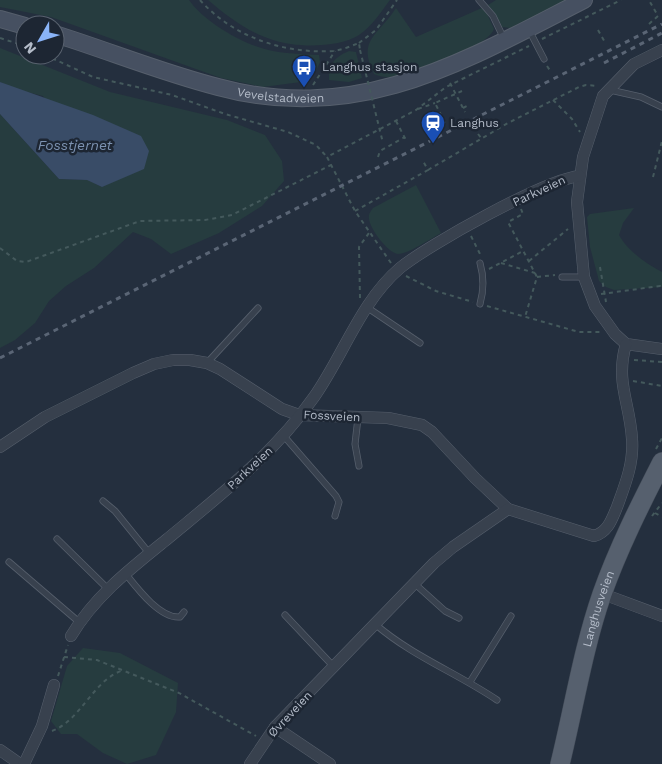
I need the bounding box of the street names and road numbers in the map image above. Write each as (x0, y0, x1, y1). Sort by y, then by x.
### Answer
street label: Vevelstadveien (236, 85, 325, 106)
street label: Parkveien (510, 173, 568, 209)
street label: Fossveien (303, 408, 361, 424)
street label: Parkveien (225, 444, 275, 492)
street label: Langhusveien (580, 568, 617, 648)
street label: Øvreveien (265, 688, 315, 740)

